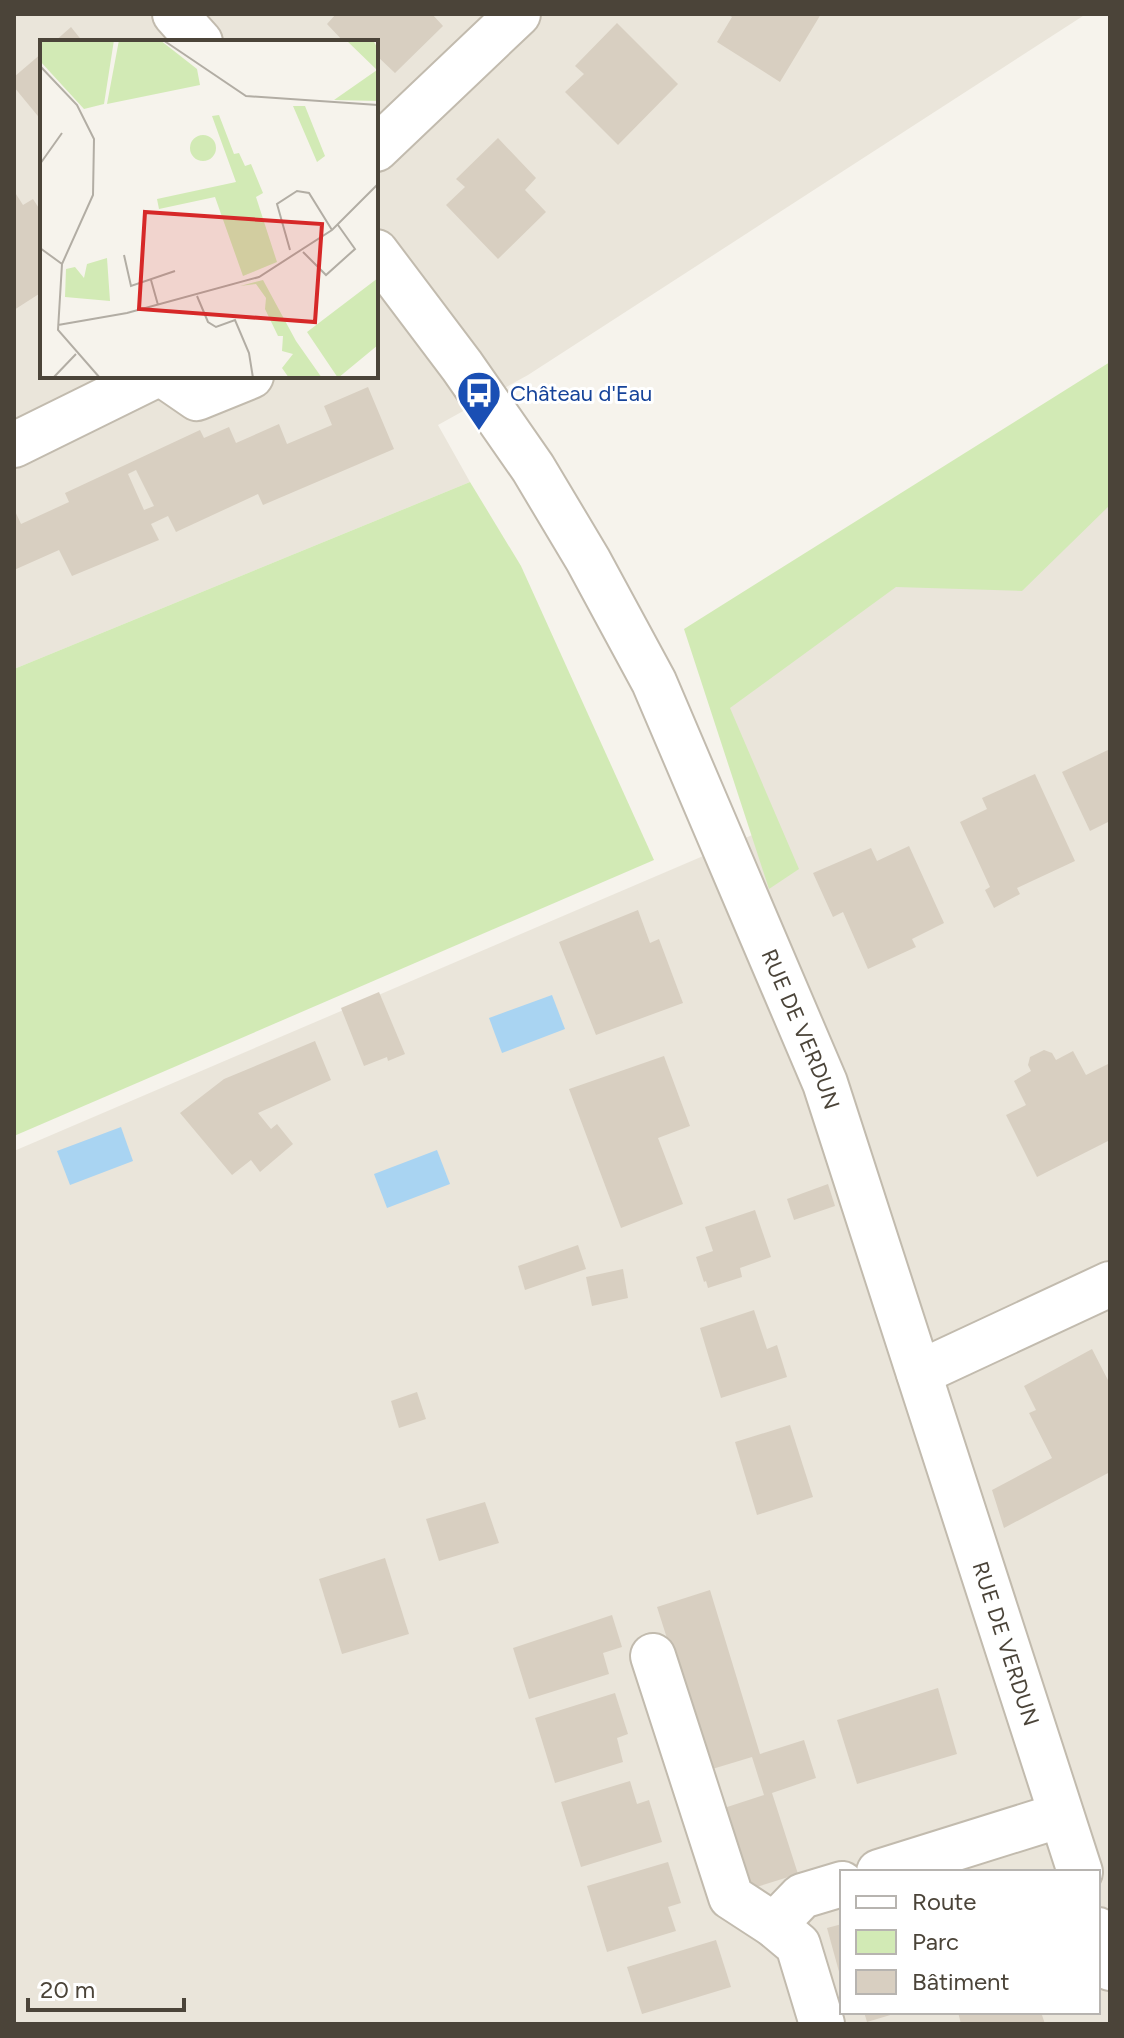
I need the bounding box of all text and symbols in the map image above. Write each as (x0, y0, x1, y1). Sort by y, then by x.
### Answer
inset map (40, 40, 378, 378)
bus stop icon: Château d'Eau (455, 369, 503, 432)
place label: Château d'Eau (510, 380, 652, 407)
street label: RUE DE VERDUN (756, 945, 846, 1113)
street label: RUE DE VERDUN (967, 1558, 1045, 1729)
legend (840, 1870, 1100, 2014)
text: Route (912, 1887, 976, 1916)
text: Parc (912, 1927, 959, 1956)
scale bar (28, 1962, 184, 2012)
text: Bâtiment (912, 1967, 1010, 1996)
text: 20 m (40, 1975, 95, 2004)

